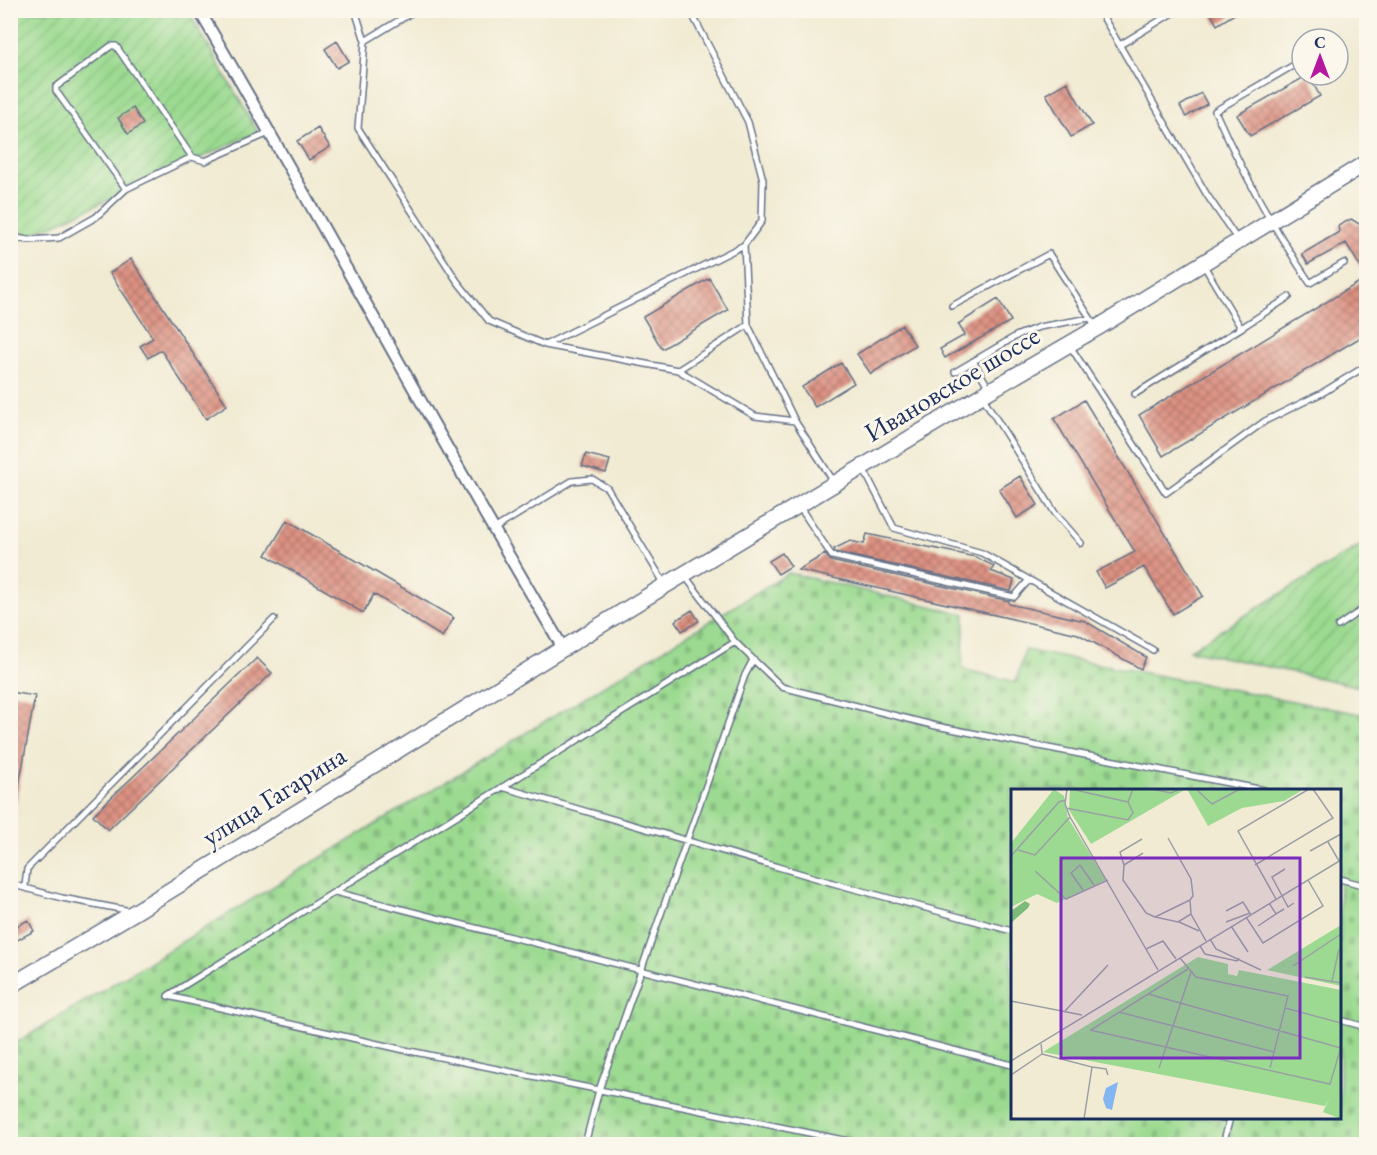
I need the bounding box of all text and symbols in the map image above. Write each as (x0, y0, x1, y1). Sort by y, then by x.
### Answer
north arrow (1290, 27, 1350, 87)
text: С (1314, 32, 1326, 53)
street label: Ивановское шоссе (858, 317, 1046, 450)
street label: улица Гагарина (195, 737, 353, 854)
inset map (1011, 789, 1341, 1119)

